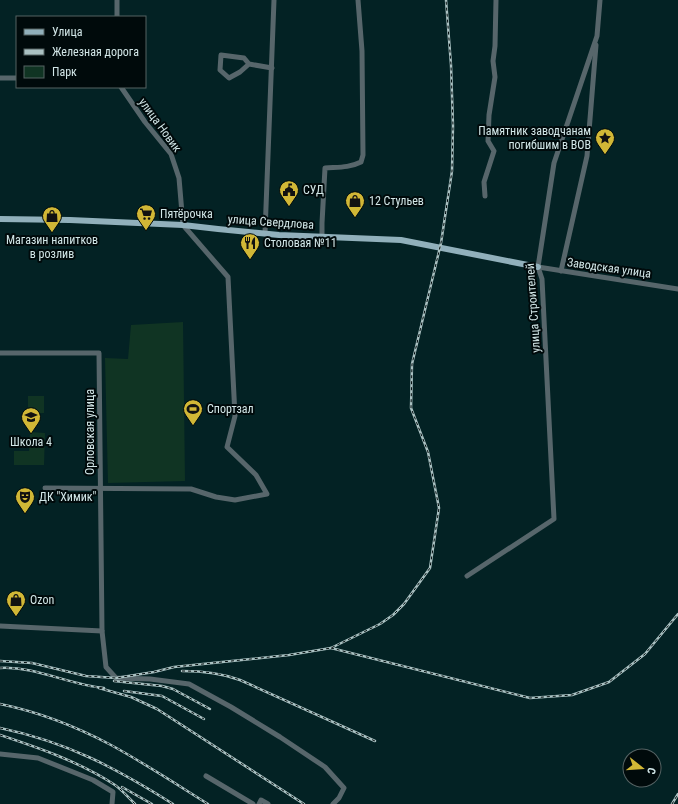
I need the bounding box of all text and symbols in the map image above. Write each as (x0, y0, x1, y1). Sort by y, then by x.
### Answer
legend (16, 16, 146, 88)
text: Улица (52, 25, 83, 39)
text: Железная дорога (52, 45, 139, 59)
text: Парк (52, 65, 77, 79)
street label: улица Новик (136, 95, 184, 155)
place label: Памятник заводчанам погибшим в ВОВ (478, 124, 591, 152)
place icon: Памятник заводчанам погибшим в ВОВ (594, 127, 616, 155)
public building icon: СУД (278, 179, 300, 207)
place label: СУД (303, 183, 324, 197)
shop icon: 12 Стульев (344, 190, 366, 218)
place label: 12 Стульев (369, 194, 424, 208)
supermarket icon: Пятёрочка (135, 203, 157, 231)
shop icon: Магазин напитков в розлив (41, 205, 63, 233)
place label: Пятёрочка (160, 207, 213, 221)
street label: улица Свердлова (227, 212, 315, 232)
restaurant icon: Столовая №11 (239, 232, 261, 260)
place label: Магазин напитков в розлив (6, 233, 98, 261)
place label: Столовая №11 (264, 236, 337, 250)
street label: Заводская улица (566, 255, 652, 281)
street label: улица Строителей (523, 263, 543, 353)
street label: Орловская улица (83, 389, 97, 475)
sports icon: Спортзал (182, 398, 204, 426)
place label: Спортзал (207, 402, 254, 416)
school or university icon: Школа 4 (20, 406, 42, 434)
place label: Школа 4 (10, 435, 52, 449)
theatre icon: ДК "Химик" (14, 486, 36, 514)
place label: ДК "Химик" (39, 490, 97, 504)
shop icon: Ozon (5, 589, 27, 617)
place label: Ozon (30, 593, 54, 607)
north arrow (622, 748, 662, 788)
text: С (644, 766, 658, 776)

